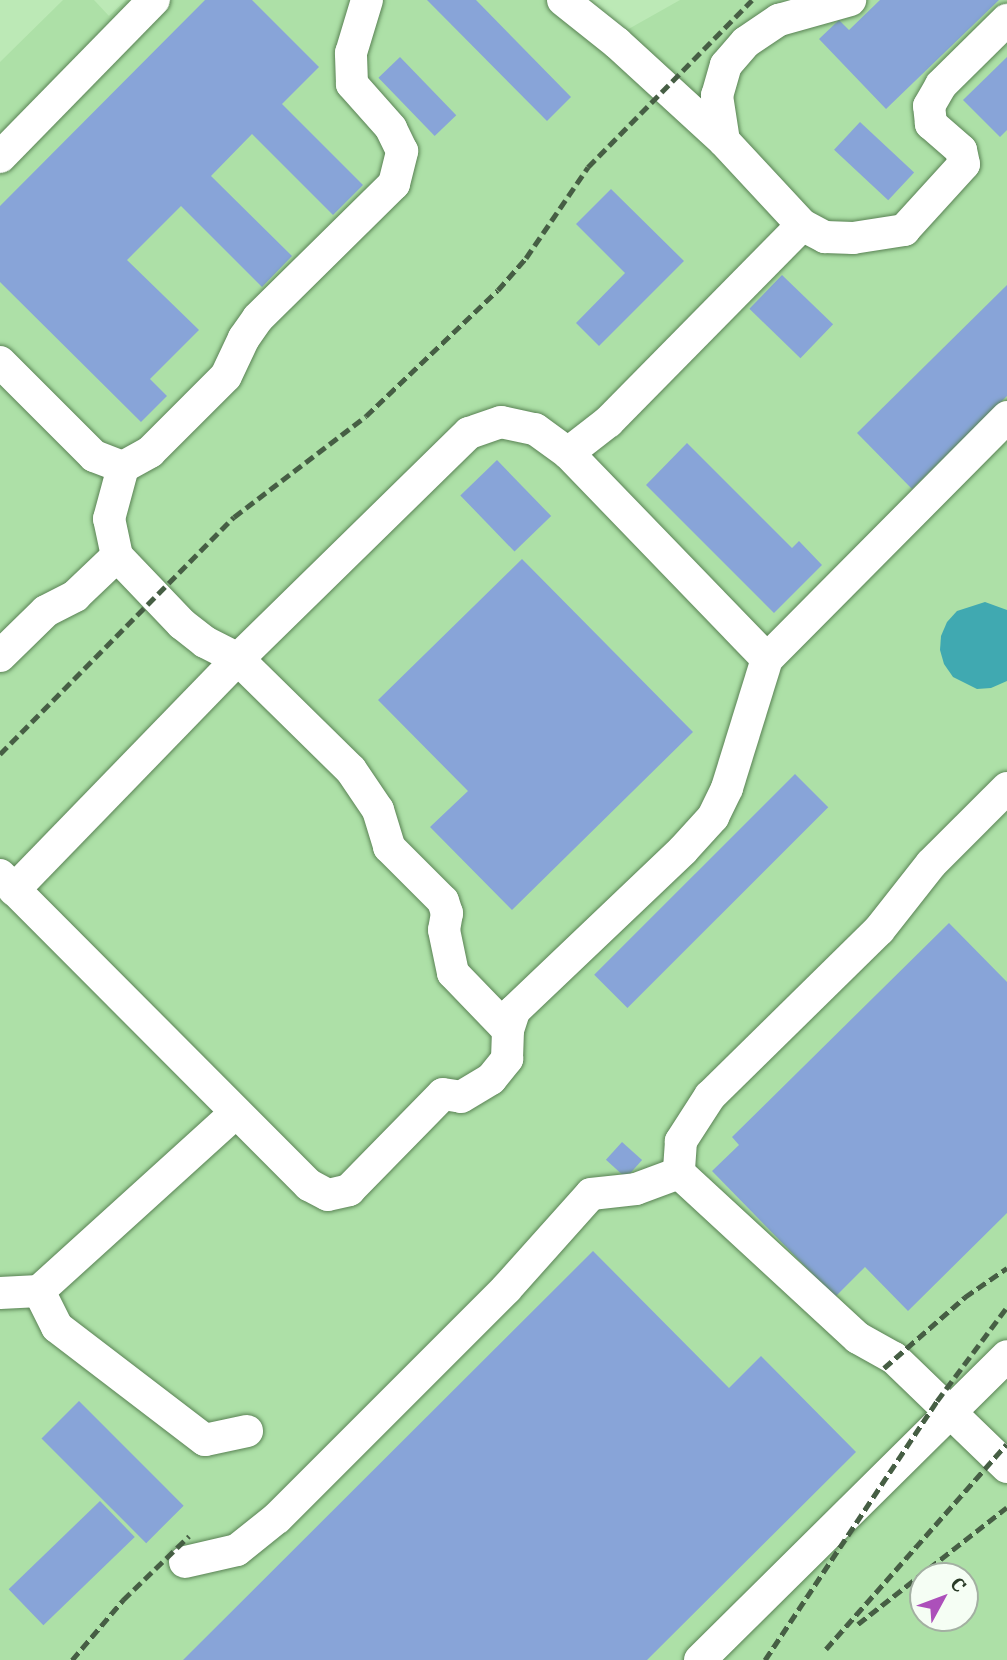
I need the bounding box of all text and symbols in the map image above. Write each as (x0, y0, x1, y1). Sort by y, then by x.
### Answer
north arrow (909, 1562, 979, 1632)
text: С (945, 1572, 972, 1597)

